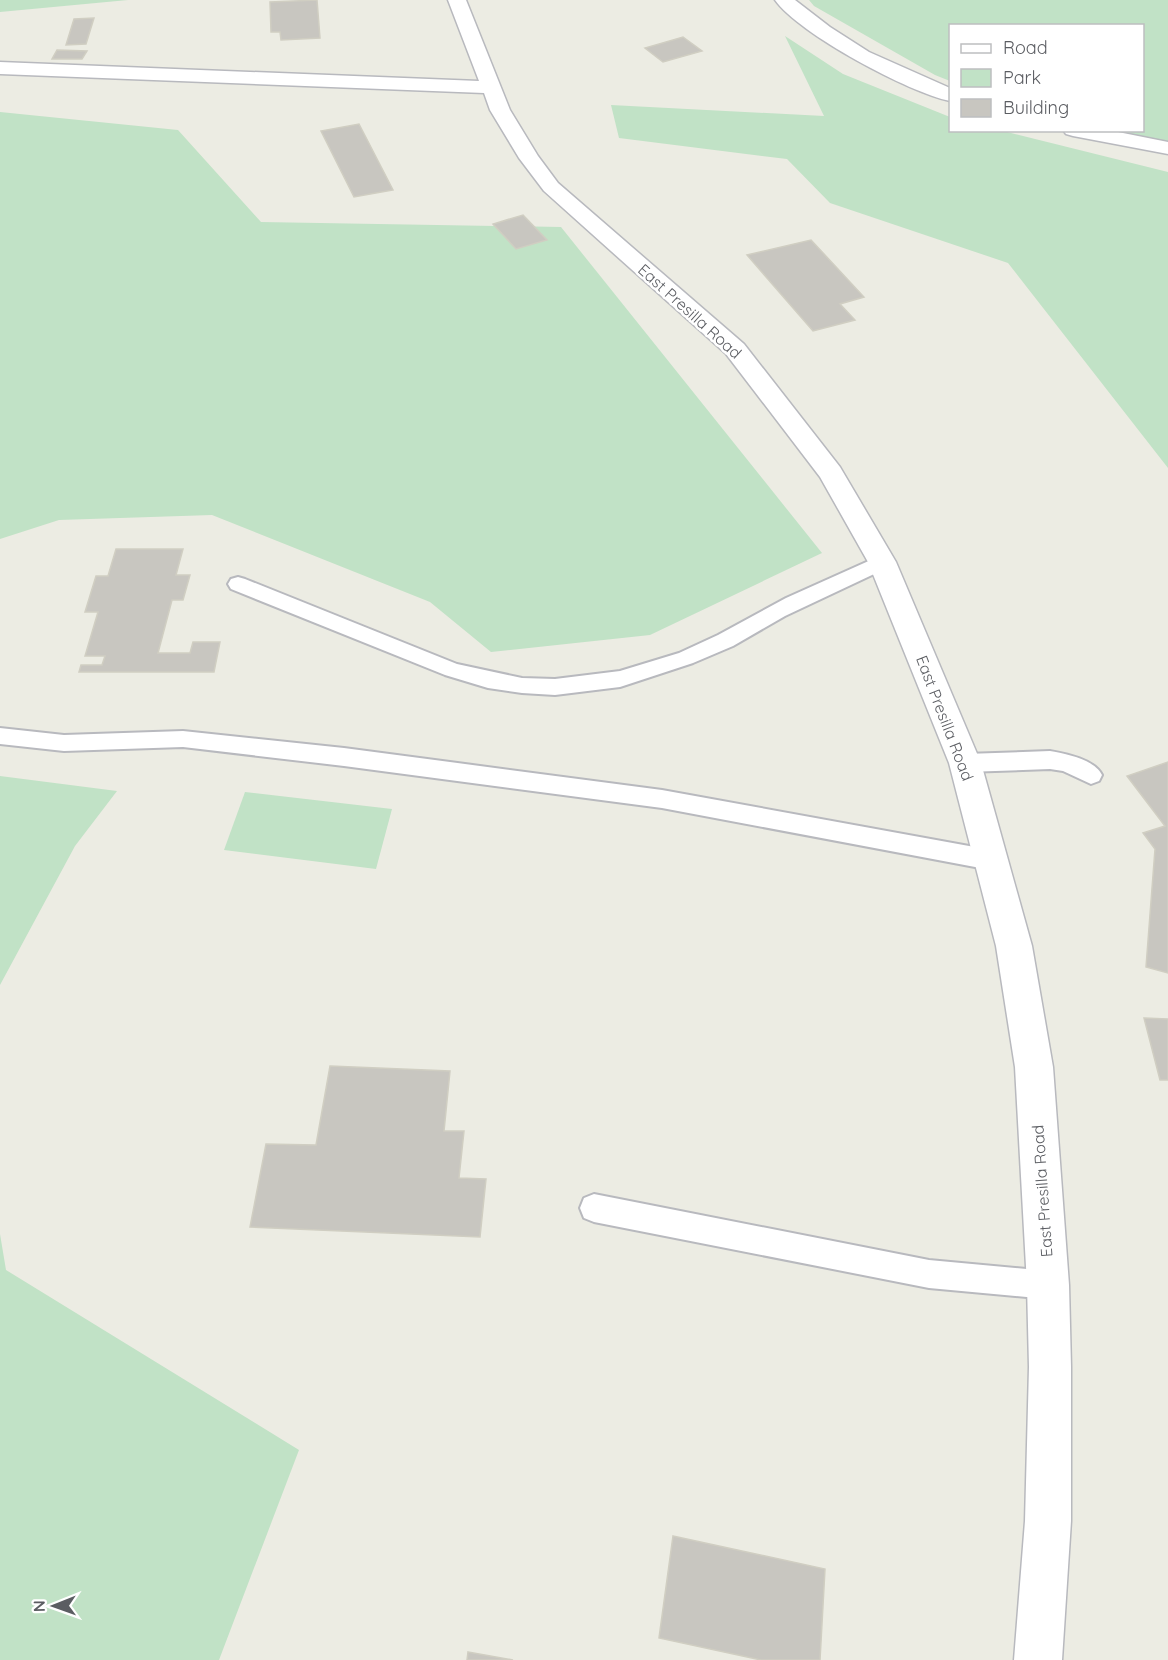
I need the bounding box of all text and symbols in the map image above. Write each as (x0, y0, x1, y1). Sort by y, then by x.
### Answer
legend (949, 24, 1144, 132)
text: Road (1003, 36, 1048, 59)
text: Park (1003, 66, 1041, 89)
text: Building (1003, 96, 1069, 119)
street label: East Presilla Road (634, 259, 746, 363)
street label: East Presilla Road (912, 653, 978, 783)
street label: East Presilla Road (1027, 1124, 1057, 1258)
north arrow (24, 1576, 84, 1636)
text: N (29, 1600, 49, 1612)

